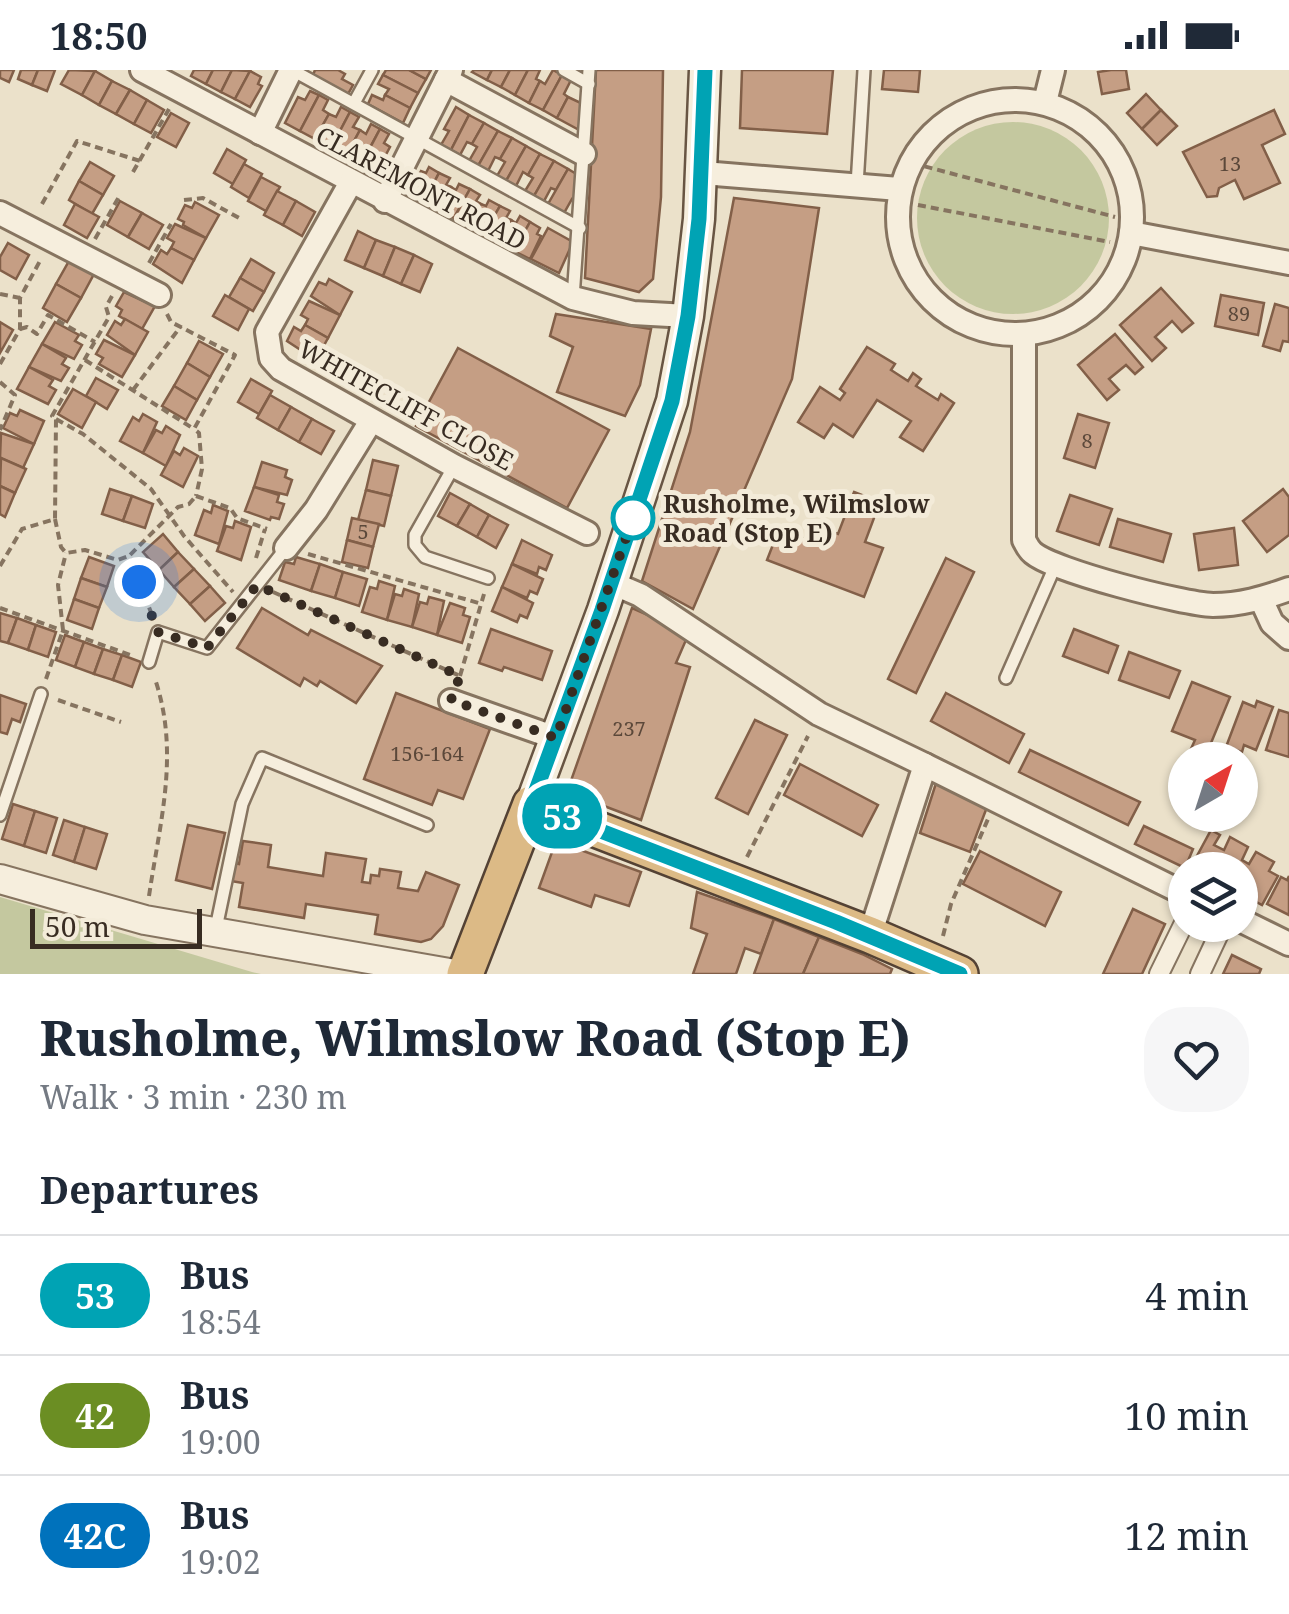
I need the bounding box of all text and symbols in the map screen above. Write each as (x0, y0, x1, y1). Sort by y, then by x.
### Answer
text: 18:50 (50, 9, 147, 61)
street label: CLAREMONT ROAD (311, 117, 532, 257)
house number: 13 (1219, 150, 1241, 177)
house number: 89 (1228, 300, 1250, 327)
street label: WHITECLIFF CLOSE (293, 331, 520, 477)
house number: 8 (1081, 427, 1093, 454)
place label: Rusholme, Wilmslow Road (Stop E) (663, 486, 930, 549)
marker: Rusholme, Wilmslow Road (Stop E) (612, 497, 654, 539)
house number: 5 (357, 518, 369, 545)
your location (114, 557, 164, 607)
house number: 237 (612, 715, 646, 742)
house number: 156-164 (390, 740, 464, 767)
north arrow (1168, 742, 1258, 832)
map controls (1168, 742, 1258, 942)
line badge: 53 (517, 784, 607, 848)
text: 53 (542, 793, 582, 840)
button: layers (1168, 852, 1258, 942)
scale bar (30, 904, 202, 948)
text: 50 m (45, 907, 110, 945)
text: Rusholme, Wilmslow Road (Stop E) (40, 1005, 910, 1070)
button: heart (1144, 1007, 1249, 1112)
text: Walk · 3 min · 230 m (40, 1075, 347, 1118)
text: Departures (40, 1163, 259, 1215)
text: Bus (180, 1248, 249, 1300)
text: 4 min (1145, 1269, 1249, 1321)
text: 53 (75, 1272, 115, 1319)
text: 18:54 (180, 1300, 261, 1343)
text: Bus (180, 1368, 249, 1420)
text: 10 min (1124, 1389, 1249, 1441)
text: 42 (75, 1392, 115, 1439)
text: 19:00 (180, 1420, 261, 1463)
text: Bus (180, 1488, 249, 1540)
text: 12 min (1124, 1509, 1249, 1561)
text: 42C (64, 1512, 126, 1559)
text: 19:02 (180, 1540, 261, 1583)

